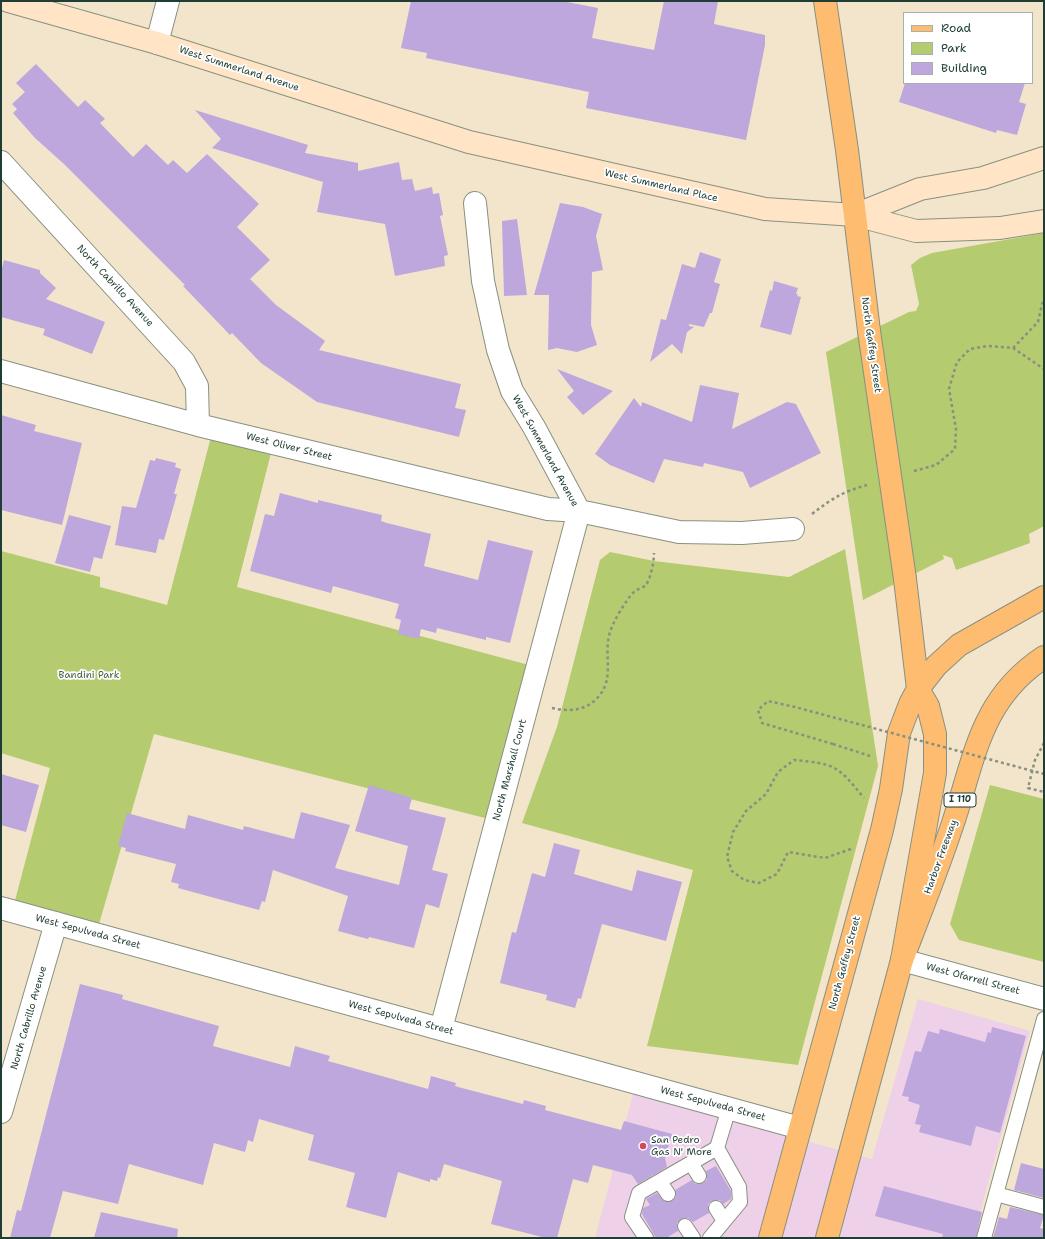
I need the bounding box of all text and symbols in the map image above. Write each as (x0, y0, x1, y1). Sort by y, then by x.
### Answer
legend (903, 12, 1033, 84)
text: Road (941, 20, 971, 36)
text: Park (941, 40, 967, 56)
street label: West Summerland Avenue (177, 44, 301, 94)
text: Building (941, 60, 987, 76)
street label: West Summerland Place (603, 167, 719, 205)
street label: North Cabrillo Avenue (74, 243, 156, 329)
street label: North Gaffey Street (858, 296, 884, 394)
street label: West Summerland Avenue (509, 393, 581, 509)
street label: West Oliver Street (245, 430, 333, 464)
park label: Bandini Park (59, 669, 119, 681)
street label: North Marshall Court (491, 718, 529, 822)
road number: I 110 (944, 793, 976, 807)
street label: Harbor Freeway (922, 818, 960, 896)
street label: West Sepulveda Street (34, 912, 142, 952)
street label: North Gaffey Street (827, 915, 863, 1011)
street label: West Ofarrell Street (925, 961, 1021, 997)
street label: North Cabrillo Avenue (8, 965, 50, 1071)
street label: West Sepulveda Street (347, 998, 455, 1038)
street label: West Sepulveda Street (659, 1084, 767, 1124)
place label: San Pedro Gas N' More (651, 1134, 712, 1158)
marker: San Pedro Gas N' More (638, 1141, 648, 1151)

